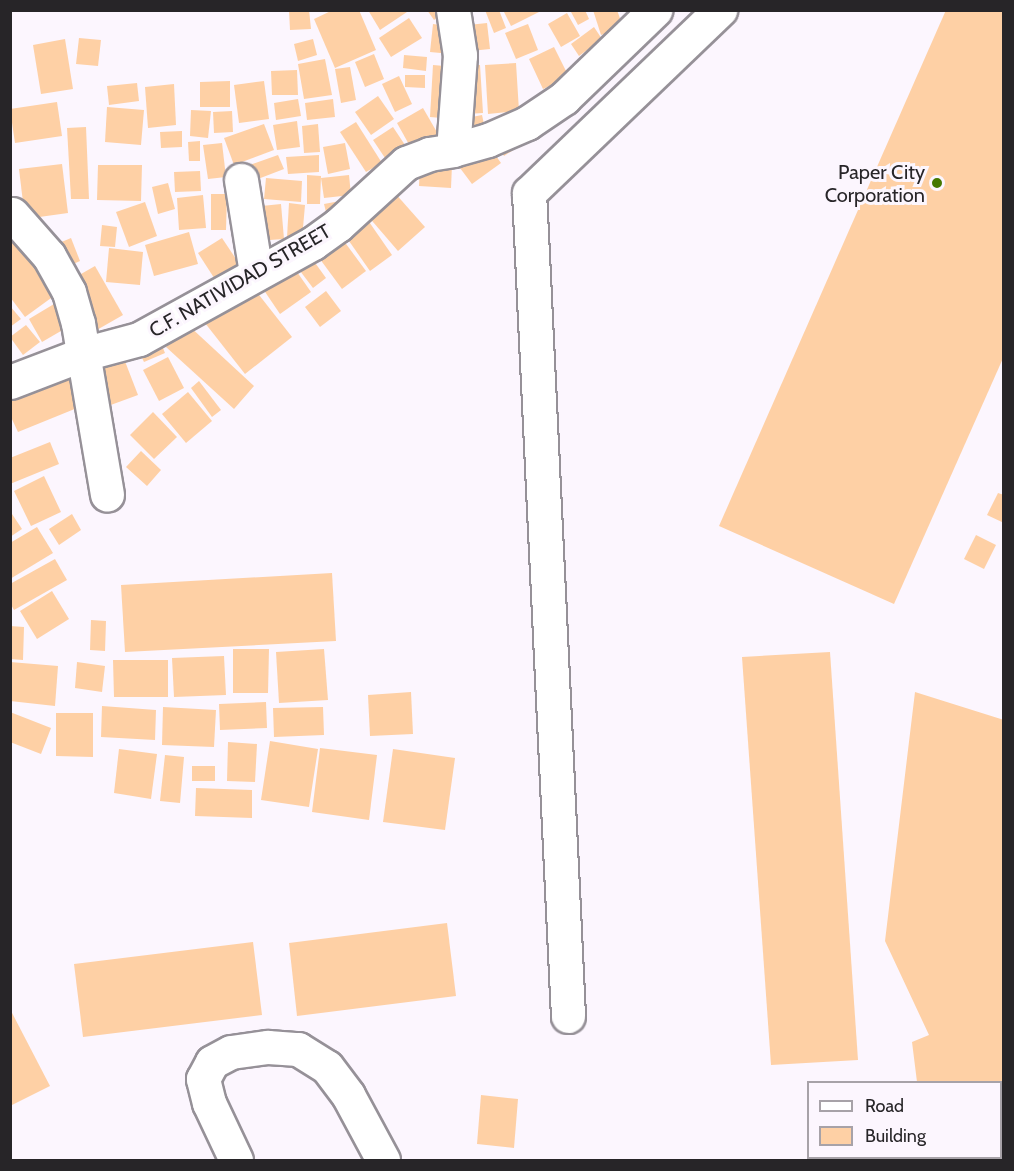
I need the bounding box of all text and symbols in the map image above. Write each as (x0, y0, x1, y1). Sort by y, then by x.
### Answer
place label: Paper City Corporation (825, 160, 925, 207)
marker: Paper City Corporation (930, 176, 944, 190)
street label: C.F. NATIVIDAD STREET (145, 219, 335, 343)
legend (807, 1081, 1002, 1159)
text: Road (865, 1095, 904, 1117)
text: Building (865, 1125, 926, 1147)

